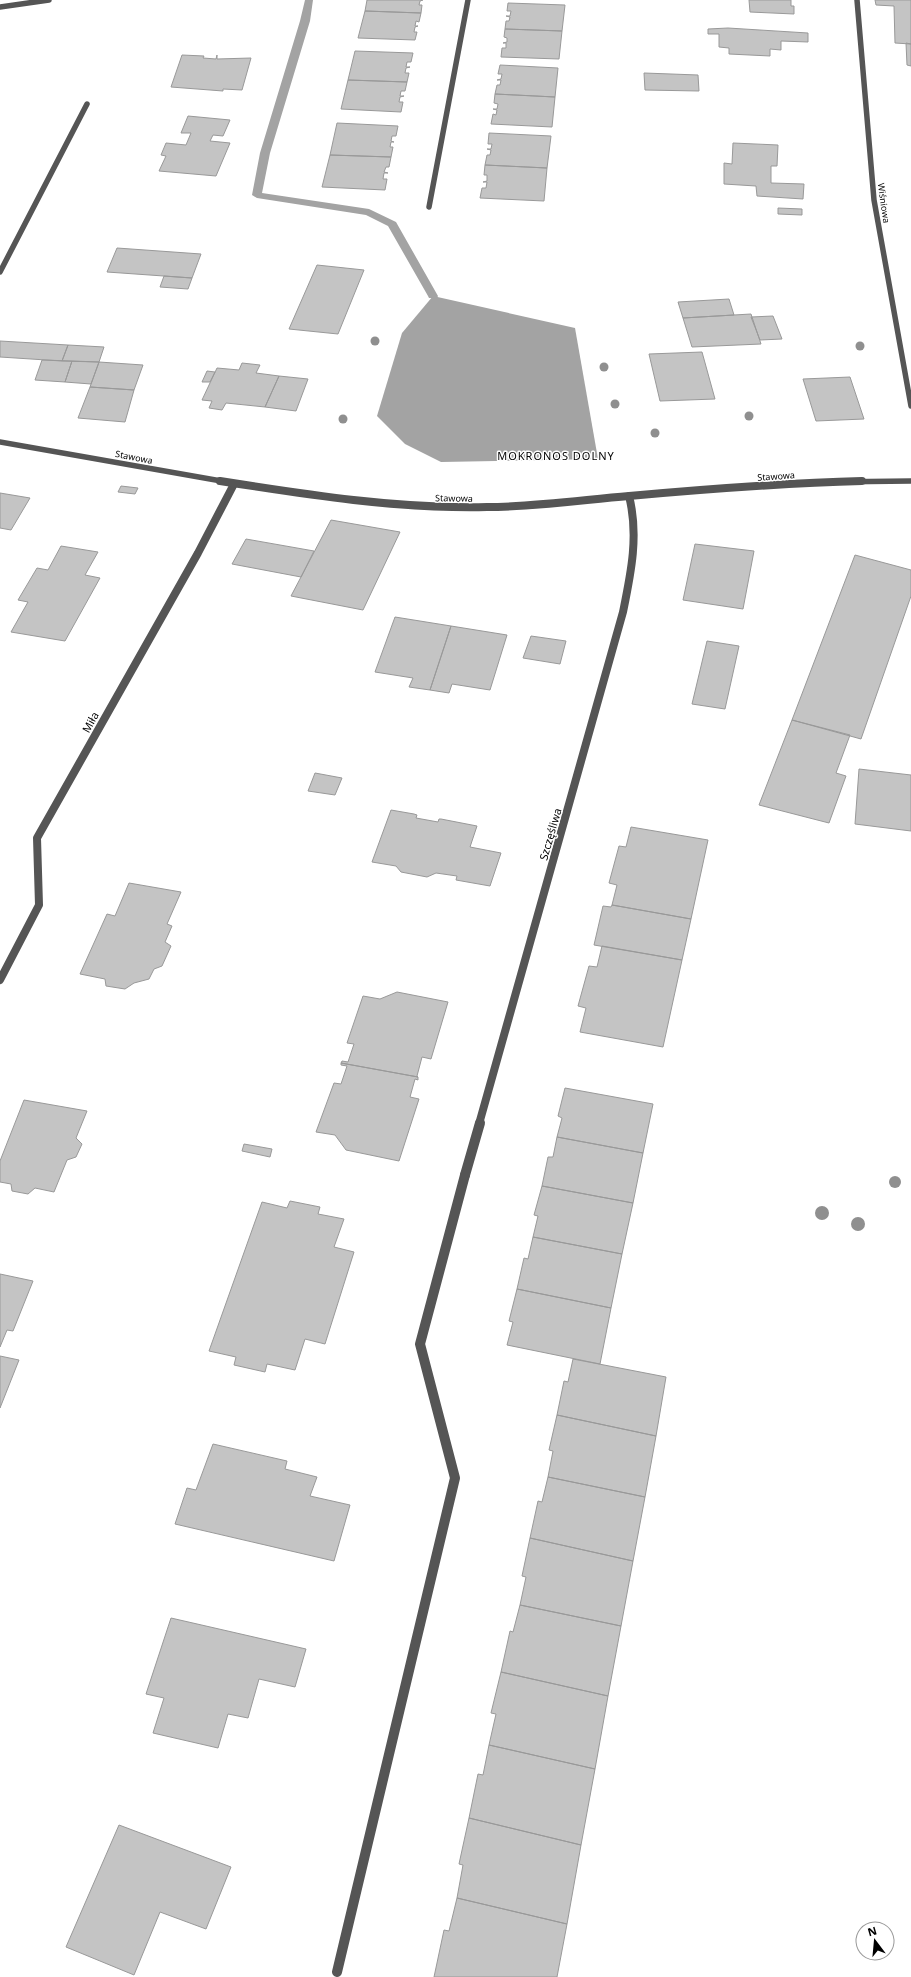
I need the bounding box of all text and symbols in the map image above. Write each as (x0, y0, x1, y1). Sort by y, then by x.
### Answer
street label: Wiśniowa (875, 182, 893, 224)
street label: Stawowa (114, 447, 154, 467)
district label: MOKRONOS DOLNY (497, 448, 615, 463)
street label: Stawowa (757, 468, 795, 484)
street label: Stawowa (435, 491, 473, 505)
street label: Miła (78, 709, 102, 735)
street label: Szczęśliwa (535, 806, 565, 862)
north arrow (855, 1921, 895, 1961)
text: N (866, 1922, 878, 1939)

